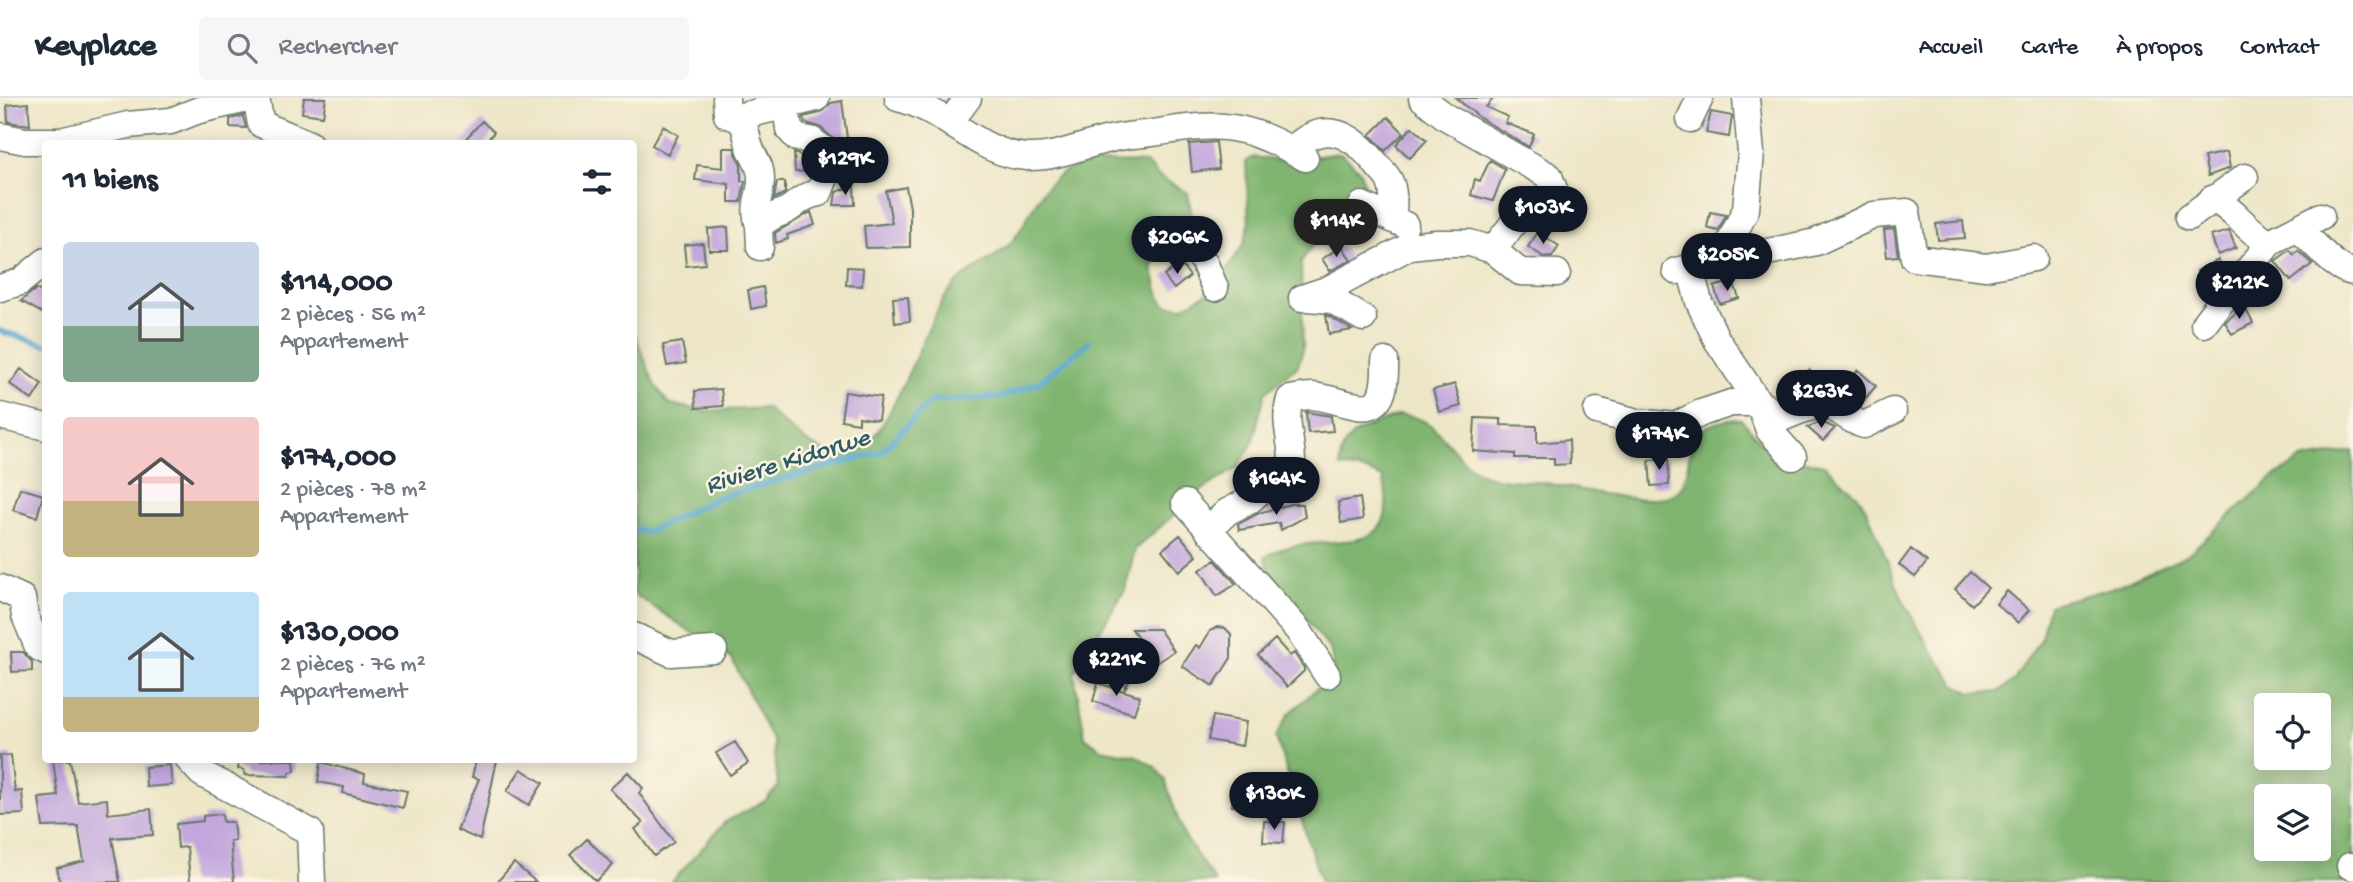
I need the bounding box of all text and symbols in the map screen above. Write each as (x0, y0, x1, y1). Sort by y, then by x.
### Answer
search box (199, 17, 689, 80)
text: Keyplace (35, 29, 157, 67)
icon: search (223, 29, 261, 67)
text: Rechercher (279, 33, 396, 64)
text: Accueil (1919, 34, 1983, 63)
text: Carte (2021, 34, 2078, 63)
text: À propos (2116, 34, 2202, 63)
text: Contact (2240, 34, 2318, 63)
pin: $129K (796, 138, 894, 197)
text: $129K (817, 146, 873, 173)
icon: filters (578, 163, 616, 201)
text: 11 biens (63, 165, 157, 200)
pin: $103K (1494, 186, 1592, 246)
text: $103K (1514, 195, 1572, 222)
pin: $114K (1287, 200, 1385, 259)
text: $114K (1310, 208, 1362, 235)
pin: $206K (1128, 216, 1226, 276)
text: $206K (1148, 225, 1207, 252)
pin: $205K (1678, 234, 1776, 293)
text: $205K (1697, 242, 1757, 269)
pin: $212K (2190, 262, 2288, 321)
text: $114,000 (280, 267, 392, 302)
icon: home (119, 270, 203, 354)
text: $212K (2212, 270, 2266, 297)
text: 2 pièces · 56 m² (280, 302, 426, 329)
text: Appartement (280, 329, 407, 356)
pin: $263K (1772, 370, 1870, 430)
text: $263K (1792, 379, 1850, 406)
pin: $174K (1610, 412, 1708, 472)
text: $174K (1631, 421, 1687, 448)
water label: Riviere Kidorwe (702, 423, 876, 503)
text: $174,000 (280, 442, 396, 477)
icon: home (119, 445, 203, 529)
pin: $164K (1227, 458, 1325, 517)
text: $164K (1249, 466, 1303, 493)
text: 2 pièces · 78 m² (280, 477, 427, 504)
text: Appartement (280, 504, 407, 531)
text: $130,000 (280, 617, 399, 652)
icon: home (119, 620, 203, 704)
pin: $221K (1067, 638, 1165, 698)
text: $221K (1089, 647, 1143, 674)
text: 2 pièces · 76 m² (280, 652, 426, 679)
text: Appartement (280, 679, 407, 706)
map controls (2254, 693, 2331, 861)
button: locate (2254, 693, 2331, 770)
pin: $130K (1225, 772, 1323, 832)
text: $130K (1245, 781, 1303, 808)
button: layers (2254, 784, 2331, 861)

